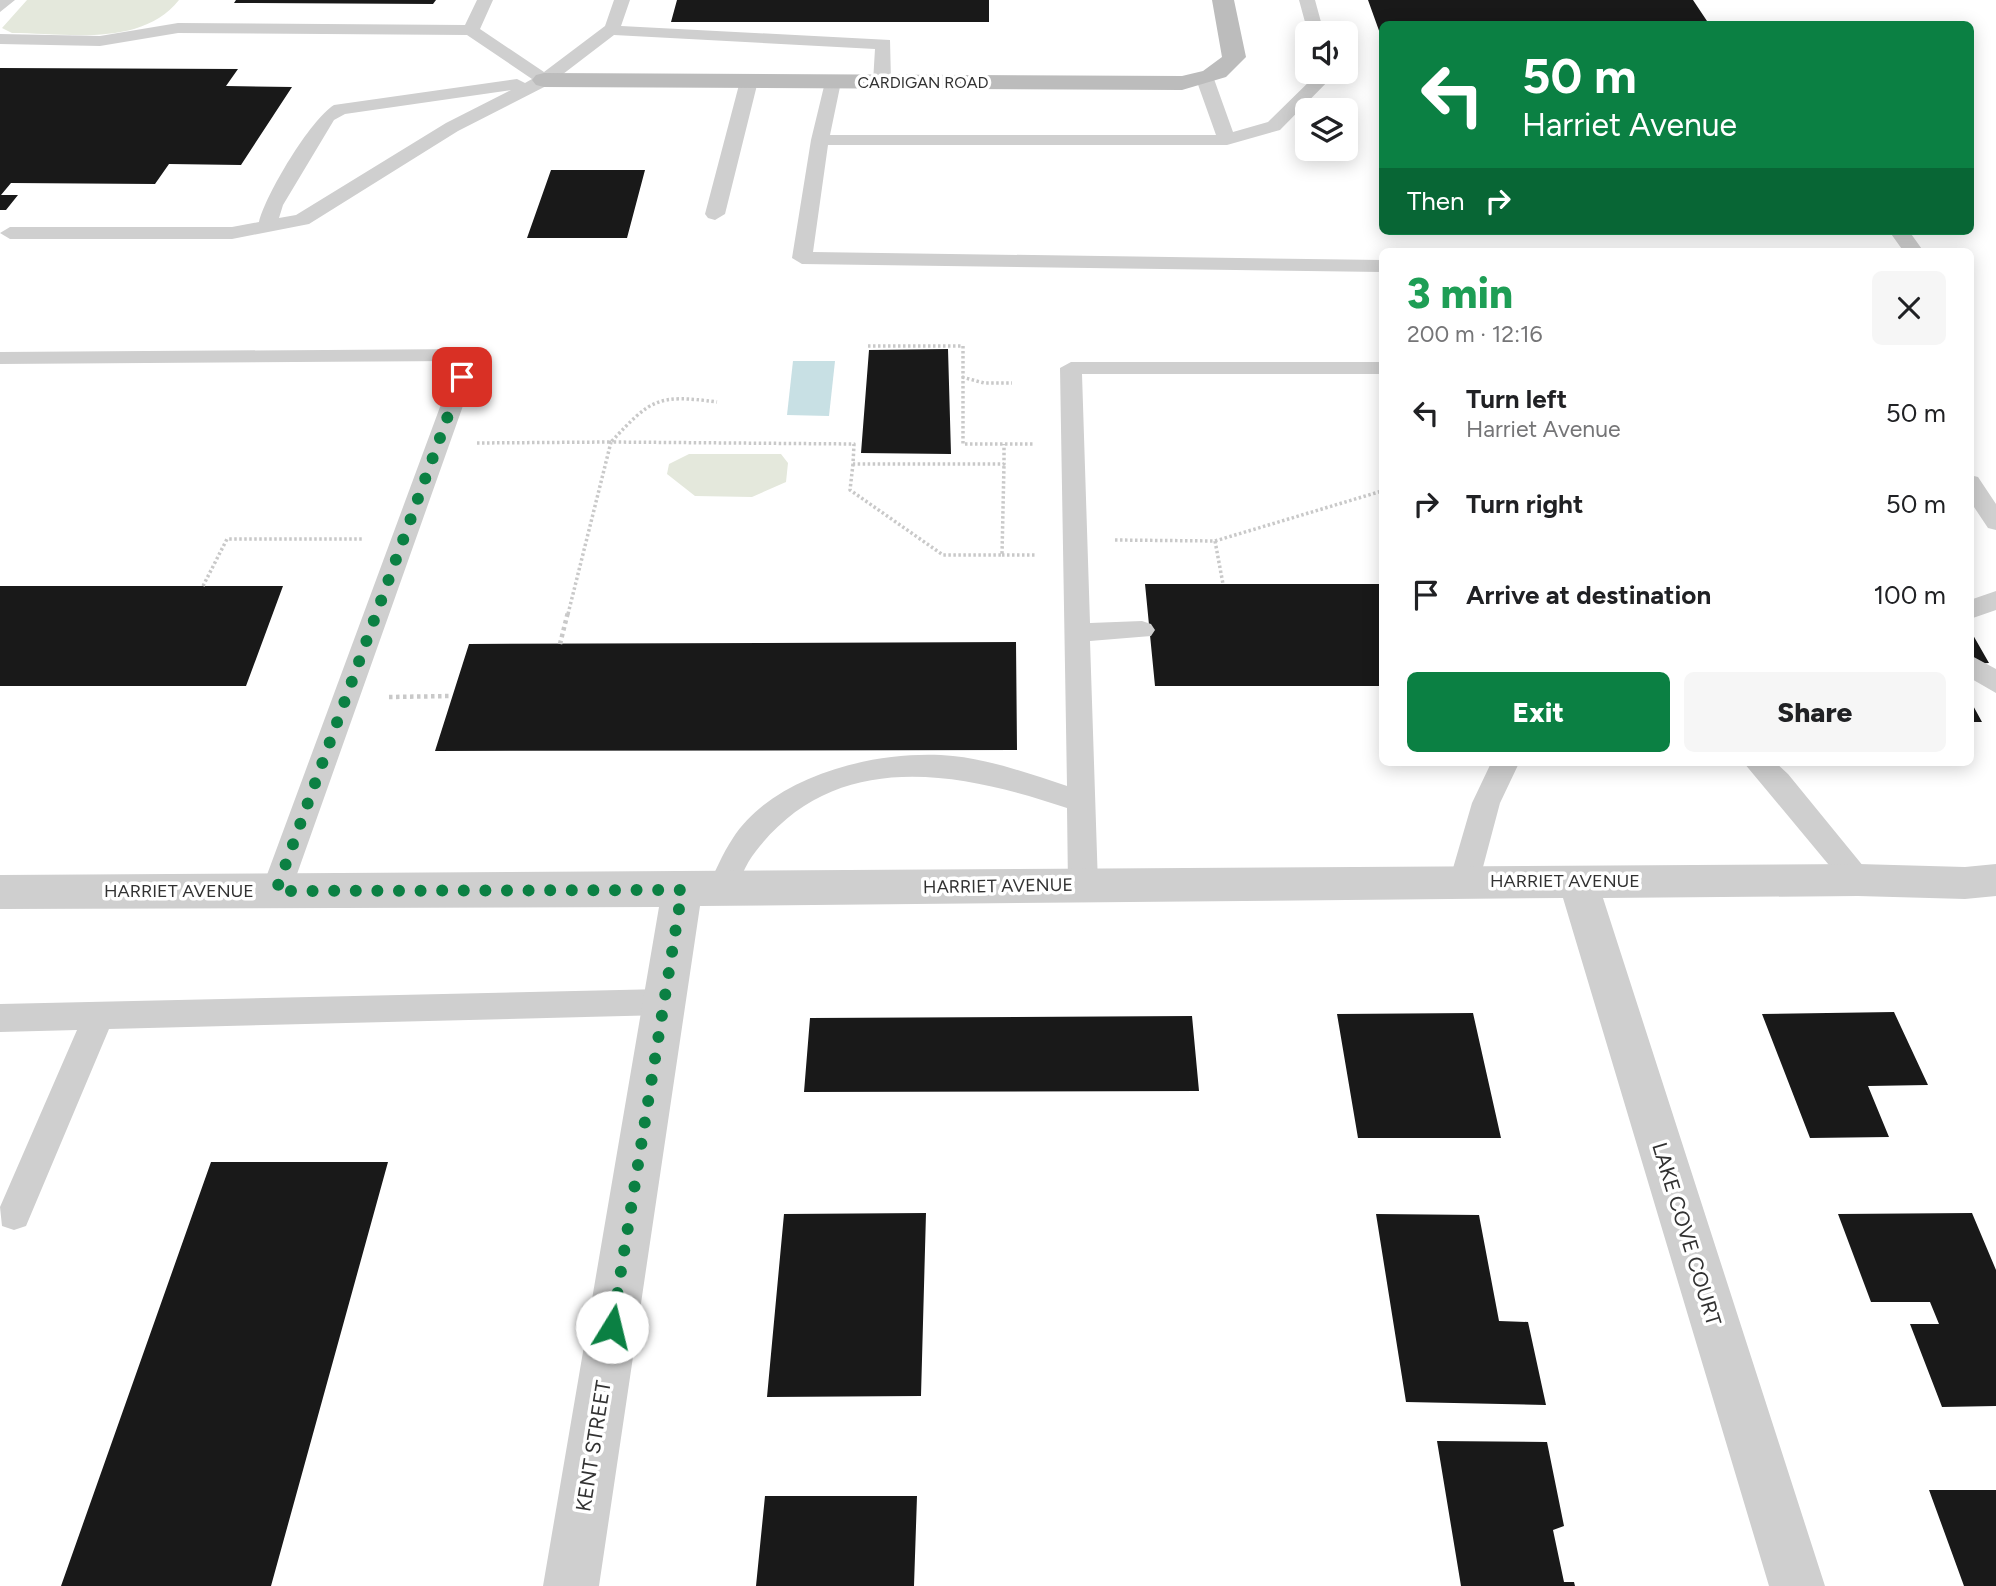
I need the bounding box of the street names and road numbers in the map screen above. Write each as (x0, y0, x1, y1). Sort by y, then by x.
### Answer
street label: CARDIGAN ROAD (857, 73, 989, 92)
street label: HARRIET AVENUE (1490, 870, 1640, 892)
street label: HARRIET AVENUE (923, 874, 1073, 898)
street label: HARRIET AVENUE (104, 880, 254, 902)
street label: LAKE COVE COURT (1647, 1140, 1727, 1329)
street label: KENT STREET (570, 1378, 616, 1513)

